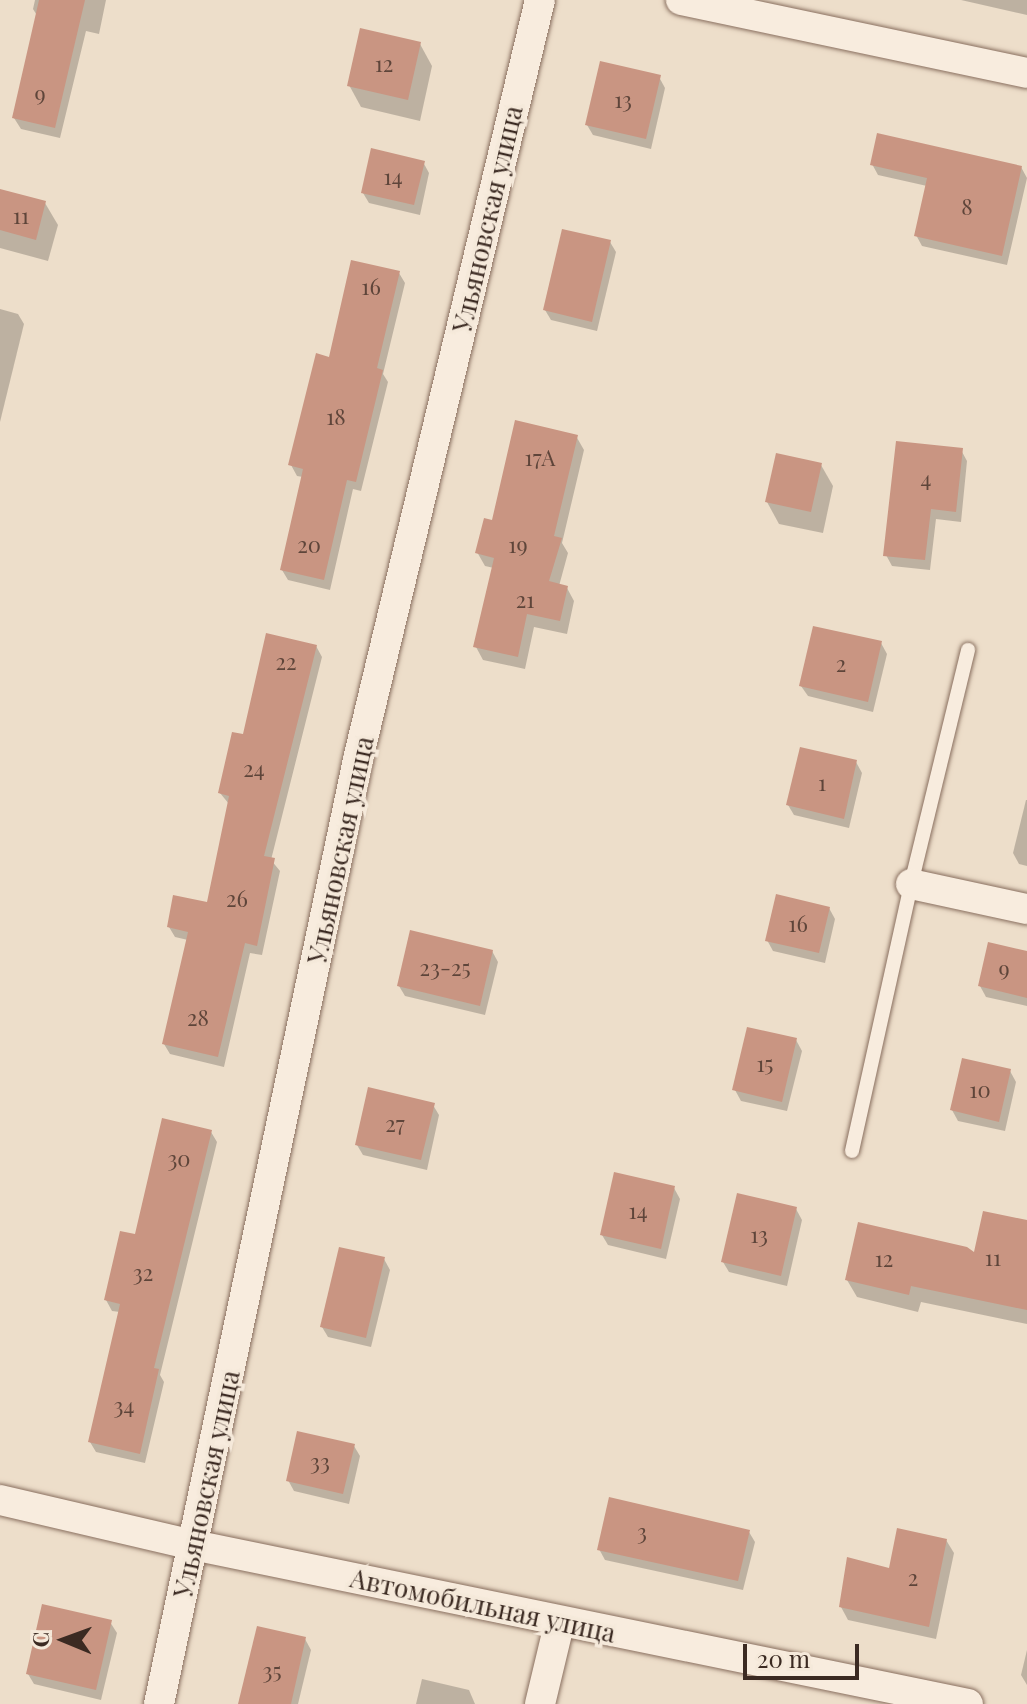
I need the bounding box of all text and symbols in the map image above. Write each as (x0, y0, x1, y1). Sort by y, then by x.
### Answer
house number: 12 (375, 51, 393, 77)
house number: 9 (34, 81, 46, 107)
house number: 13 (614, 87, 632, 113)
street label: Ульяновская улица (446, 102, 528, 336)
house number: 14 (383, 164, 403, 190)
house number: 8 (961, 194, 973, 220)
house number: 11 (13, 203, 29, 229)
house number: 16 (361, 274, 381, 300)
house number: 18 (326, 404, 346, 430)
house number: 17А (525, 445, 555, 471)
house number: 4 (921, 466, 931, 492)
house number: 20 (297, 532, 321, 558)
house number: 19 (508, 532, 528, 558)
house number: 21 (516, 587, 534, 613)
house number: 22 (275, 649, 297, 675)
house number: 2 (836, 651, 846, 677)
street label: Ульяновская улица (301, 733, 379, 967)
house number: 24 (243, 756, 265, 782)
house number: 1 (818, 770, 826, 796)
house number: 26 (226, 886, 248, 912)
house number: 16 (788, 911, 808, 937)
house number: 23-25 (419, 955, 471, 981)
house number: 9 (998, 956, 1010, 982)
house number: 28 (187, 1005, 209, 1031)
house number: 15 (756, 1051, 774, 1077)
house number: 10 (969, 1077, 991, 1103)
house number: 27 (385, 1111, 405, 1137)
house number: 30 (167, 1146, 191, 1172)
house number: 14 (628, 1198, 648, 1224)
house number: 13 (750, 1222, 768, 1248)
house number: 11 (985, 1245, 1001, 1271)
house number: 12 (875, 1246, 893, 1272)
house number: 32 (133, 1260, 153, 1286)
street label: Ульяновская улица (167, 1367, 245, 1601)
house number: 34 (114, 1393, 134, 1419)
house number: 33 (310, 1449, 330, 1475)
house number: 3 (637, 1519, 647, 1545)
street label: Автомобильная улица (347, 1562, 619, 1648)
house number: 2 (908, 1565, 918, 1591)
north arrow (24, 1600, 104, 1680)
scale bar (747, 1628, 863, 1678)
text: С (25, 1632, 55, 1648)
text: 20 m (757, 1642, 810, 1674)
house number: 35 (262, 1658, 282, 1684)

